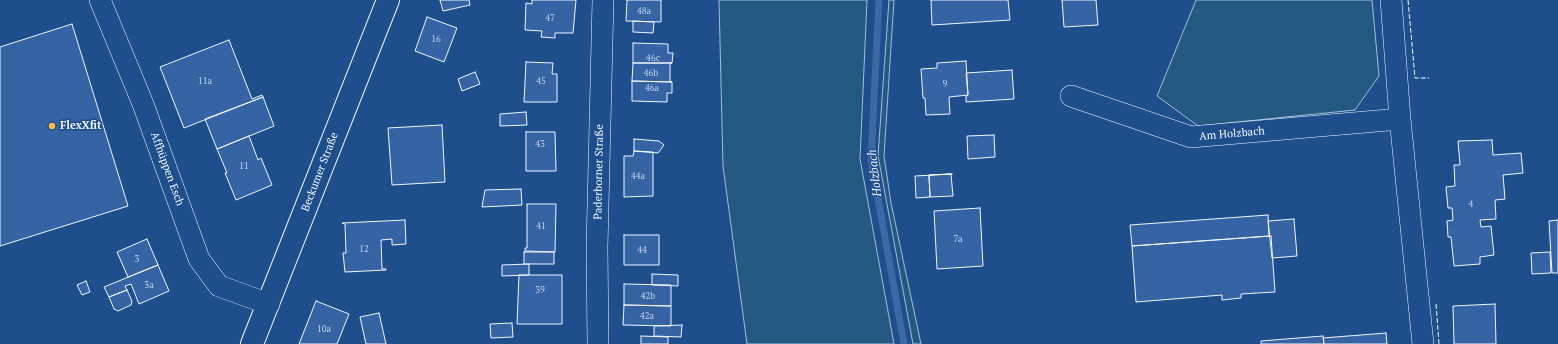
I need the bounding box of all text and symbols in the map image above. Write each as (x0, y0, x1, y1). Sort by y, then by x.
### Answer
house number: 48a (637, 6, 651, 16)
house number: 47 (545, 13, 555, 23)
house number: 16 (431, 34, 441, 44)
house number: 46c (646, 53, 660, 63)
house number: 46b (644, 68, 658, 78)
house number: 11a (198, 76, 212, 86)
house number: 45 (536, 76, 546, 86)
house number: 9 (943, 79, 947, 89)
house number: 46a (645, 83, 659, 93)
place label: FlexXfit (60, 119, 102, 133)
marker: FlexXfit (47, 121, 57, 131)
street label: Paderborner Straße (592, 124, 606, 220)
street label: Am Holzbach (1199, 125, 1265, 143)
street label: Affhüppen Esch (148, 130, 186, 208)
street label: Beckumer Straße (299, 131, 341, 213)
house number: 43 (535, 139, 545, 149)
water label: Holzbach (865, 148, 885, 198)
house number: 11 (239, 161, 249, 171)
house number: 44a (631, 171, 645, 181)
house number: 4 (1469, 199, 1473, 209)
house number: 41 (536, 221, 546, 231)
house number: 7a (954, 234, 962, 244)
house number: 12 (359, 244, 369, 254)
house number: 44 (637, 245, 647, 255)
house number: 3 (135, 254, 139, 264)
house number: 3a (144, 280, 154, 290)
house number: 39 (535, 285, 545, 295)
house number: 42b (641, 291, 655, 301)
house number: 42a (640, 311, 654, 321)
house number: 10a (317, 324, 331, 334)

